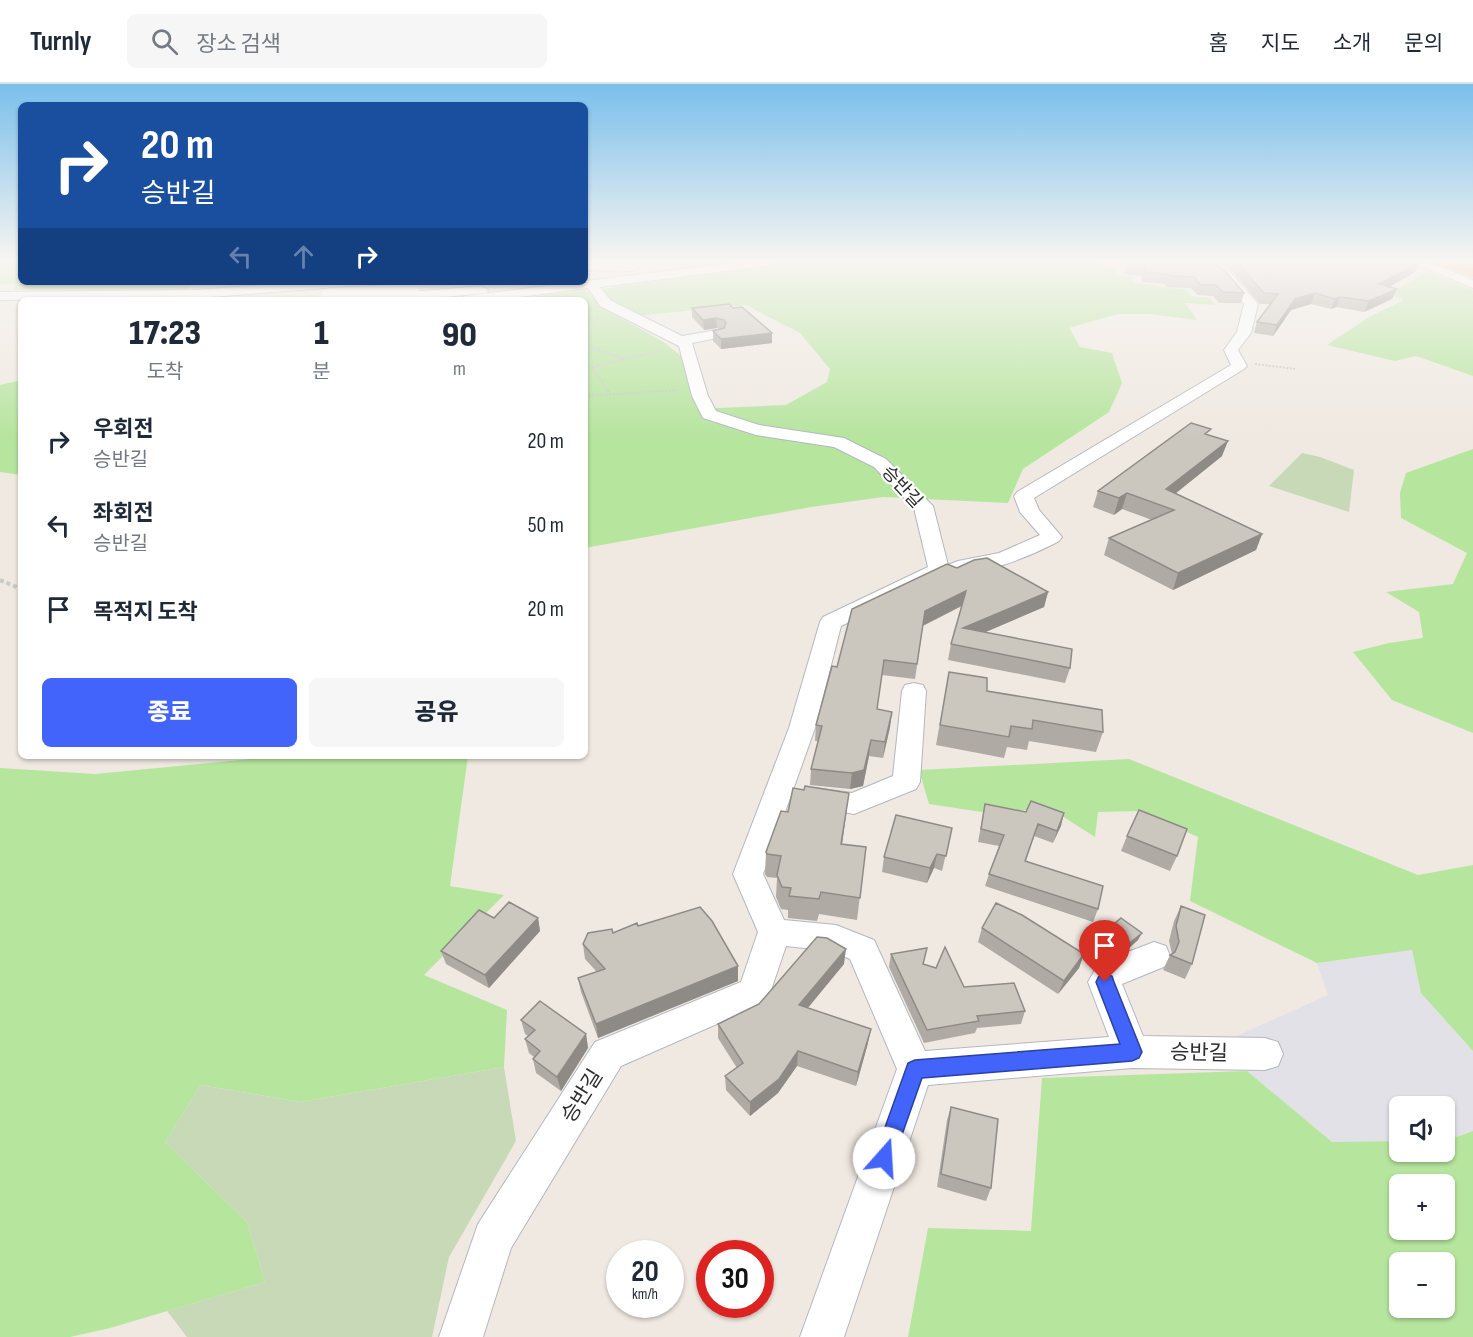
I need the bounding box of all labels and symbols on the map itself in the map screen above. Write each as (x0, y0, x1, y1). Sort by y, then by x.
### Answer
street label: 승반길 (877, 462, 927, 512)
pin (1079, 920, 1130, 982)
street label: 승반길 (1170, 1040, 1228, 1066)
street label: 승반길 (556, 1065, 608, 1127)
position arrow (852, 1126, 916, 1190)
speed limit sign: 30 (696, 1240, 774, 1318)

